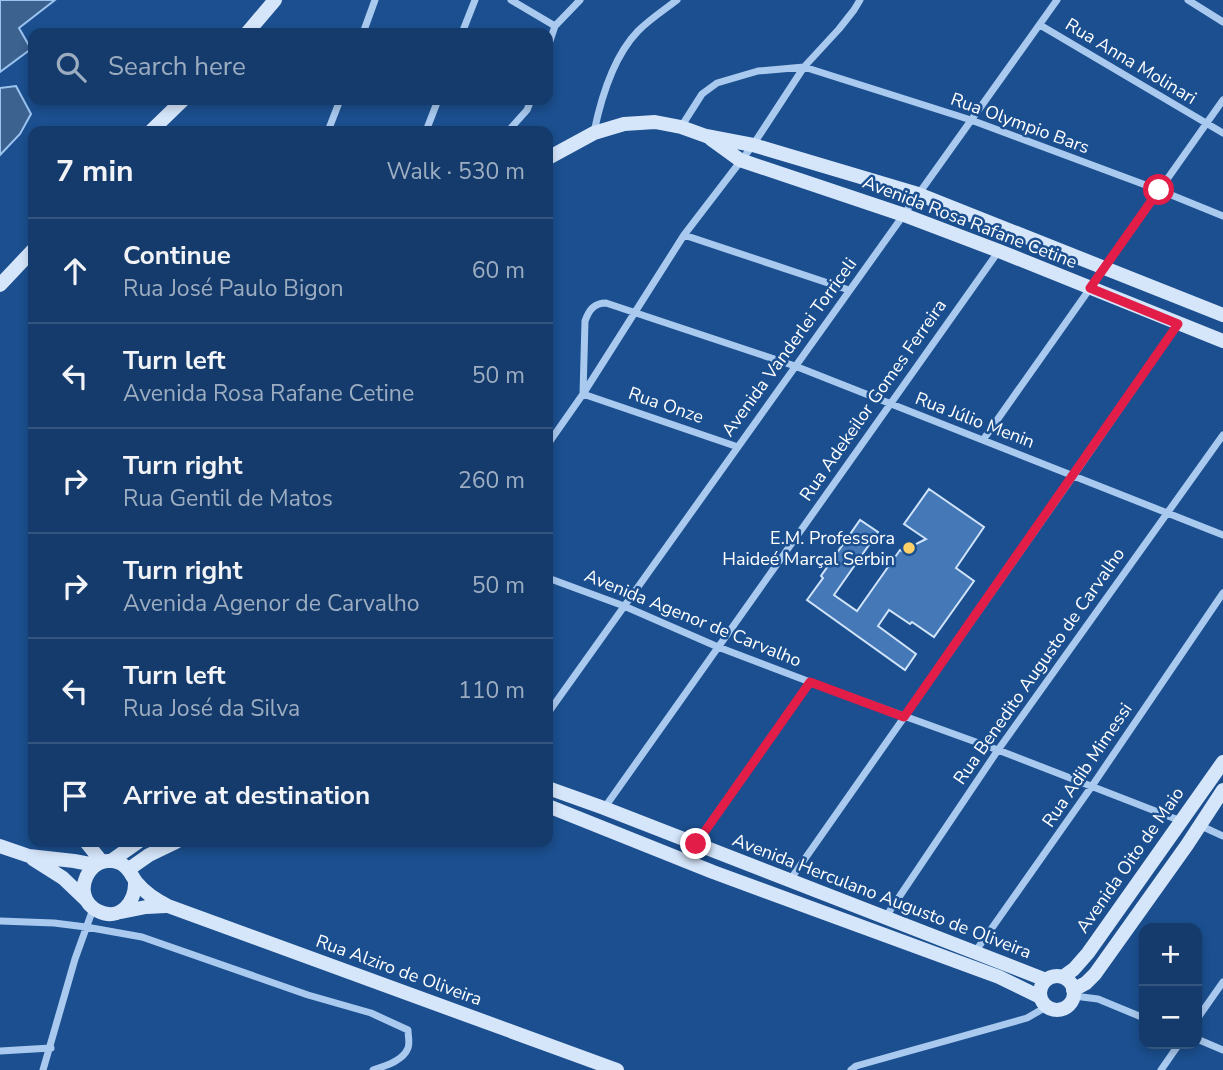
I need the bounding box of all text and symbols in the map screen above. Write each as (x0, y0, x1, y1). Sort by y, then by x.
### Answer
street label: Rua Anna Molinari (1061, 12, 1201, 110)
search box (28, 28, 553, 105)
icon: search (52, 48, 90, 86)
text: Search here (108, 49, 246, 84)
street label: Rua Olympio Bars (947, 87, 1093, 159)
text: 7 min (56, 151, 134, 192)
text: Walk · 530 m (386, 156, 525, 187)
street label: Avenida Rosa Rafane Cetine (859, 170, 1081, 274)
route start (1143, 174, 1174, 205)
text: Continue (123, 238, 231, 273)
icon: ahead (56, 252, 94, 290)
street label: Avenida Vanderlei Torriceli (716, 253, 862, 441)
text: 60 m (472, 255, 525, 286)
text: Rua José Paulo Bigon (123, 273, 344, 304)
street label: Rua Adekeilor Gomes Ferreira (794, 294, 952, 506)
text: Turn left (123, 343, 226, 378)
icon: left (56, 357, 94, 395)
text: 50 m (472, 360, 525, 391)
text: Avenida Rosa Rafane Cetine (123, 378, 414, 409)
street label: Rua Onze (625, 381, 707, 429)
street label: Rua Júlio Menin (912, 386, 1038, 454)
text: Turn right (123, 448, 242, 483)
icon: right (56, 462, 94, 500)
text: 260 m (458, 465, 525, 496)
text: Rua Gentil de Matos (123, 483, 333, 514)
place label: E.M. Professora Haideé Marçal Serbin (722, 526, 895, 571)
marker: E.M. Professora Haideé Marçal Serbin (901, 540, 917, 556)
street label: Rua Benedito Augusto de Carvalho (948, 543, 1130, 789)
text: Turn right (123, 553, 242, 588)
street label: Avenida Agenor de Carvalho (581, 563, 805, 673)
icon: right (56, 567, 94, 605)
text: 50 m (472, 570, 525, 601)
text: Avenida Agenor de Carvalho (123, 588, 420, 619)
text: Turn left (123, 658, 226, 693)
icon: left (56, 672, 94, 710)
text: 110 m (458, 675, 525, 706)
text: Rua José da Silva (123, 693, 300, 724)
street label: Rua Adib Mimessi (1036, 698, 1138, 832)
icon: arrive (56, 777, 94, 815)
text: Arrive at destination (123, 778, 370, 813)
street label: Avenida Oito de Maio (1071, 782, 1189, 938)
route end (680, 828, 711, 859)
street label: Avenida Herculano Augusto de Oliveira (729, 828, 1035, 964)
map controls (1139, 923, 1202, 1049)
button: + (1139, 923, 1202, 986)
street label: Rua Alziro de Oliveira (313, 929, 485, 1011)
button: − (1139, 986, 1202, 1049)

